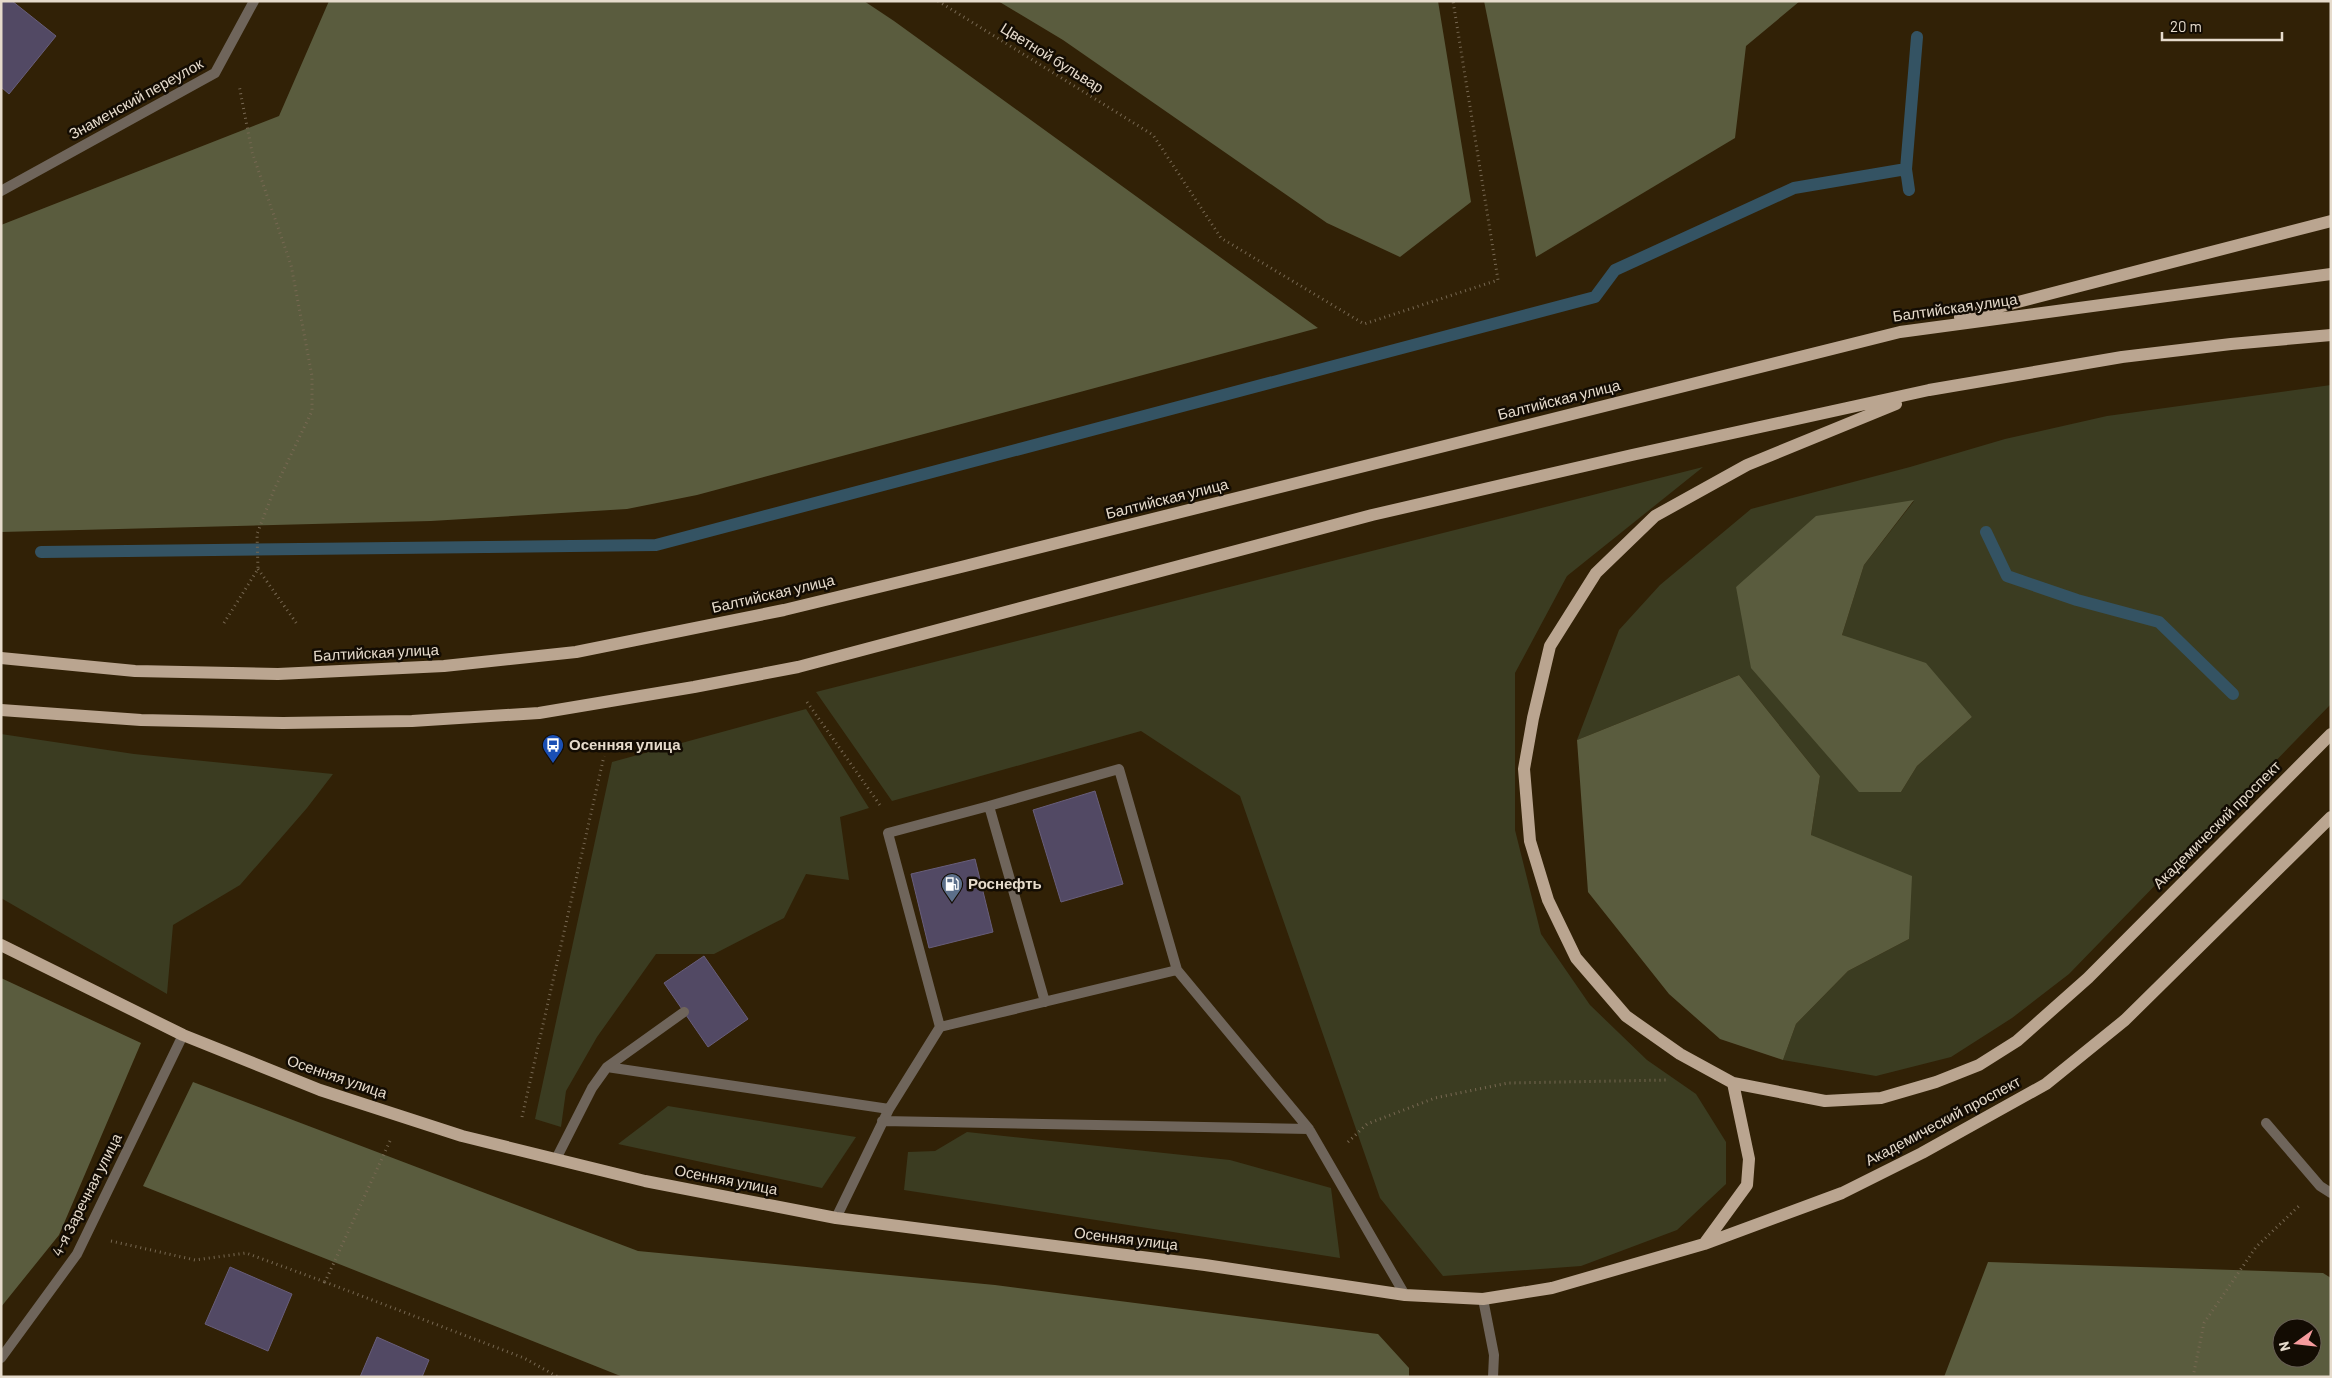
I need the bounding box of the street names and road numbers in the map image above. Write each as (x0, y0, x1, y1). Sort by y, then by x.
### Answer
street label: Цветной бульвар (998, 18, 1107, 96)
street label: Знаменский переулок (65, 54, 206, 142)
street label: Балтийская улица (1891, 289, 2019, 325)
street label: Балтийская улица (1496, 375, 1623, 423)
street label: Балтийская улица (1104, 474, 1231, 522)
street label: Балтийская улица (710, 570, 837, 616)
street label: Балтийская улица (313, 640, 440, 664)
street label: Академический проспект (2149, 757, 2284, 892)
street label: Осенняя улица (285, 1051, 390, 1102)
street label: Академический проспект (1862, 1071, 2023, 1169)
street label: 4-я Заречная улица (47, 1129, 125, 1259)
street label: Осенняя улица (673, 1160, 780, 1198)
street label: Осенняя улица (1073, 1223, 1180, 1253)

